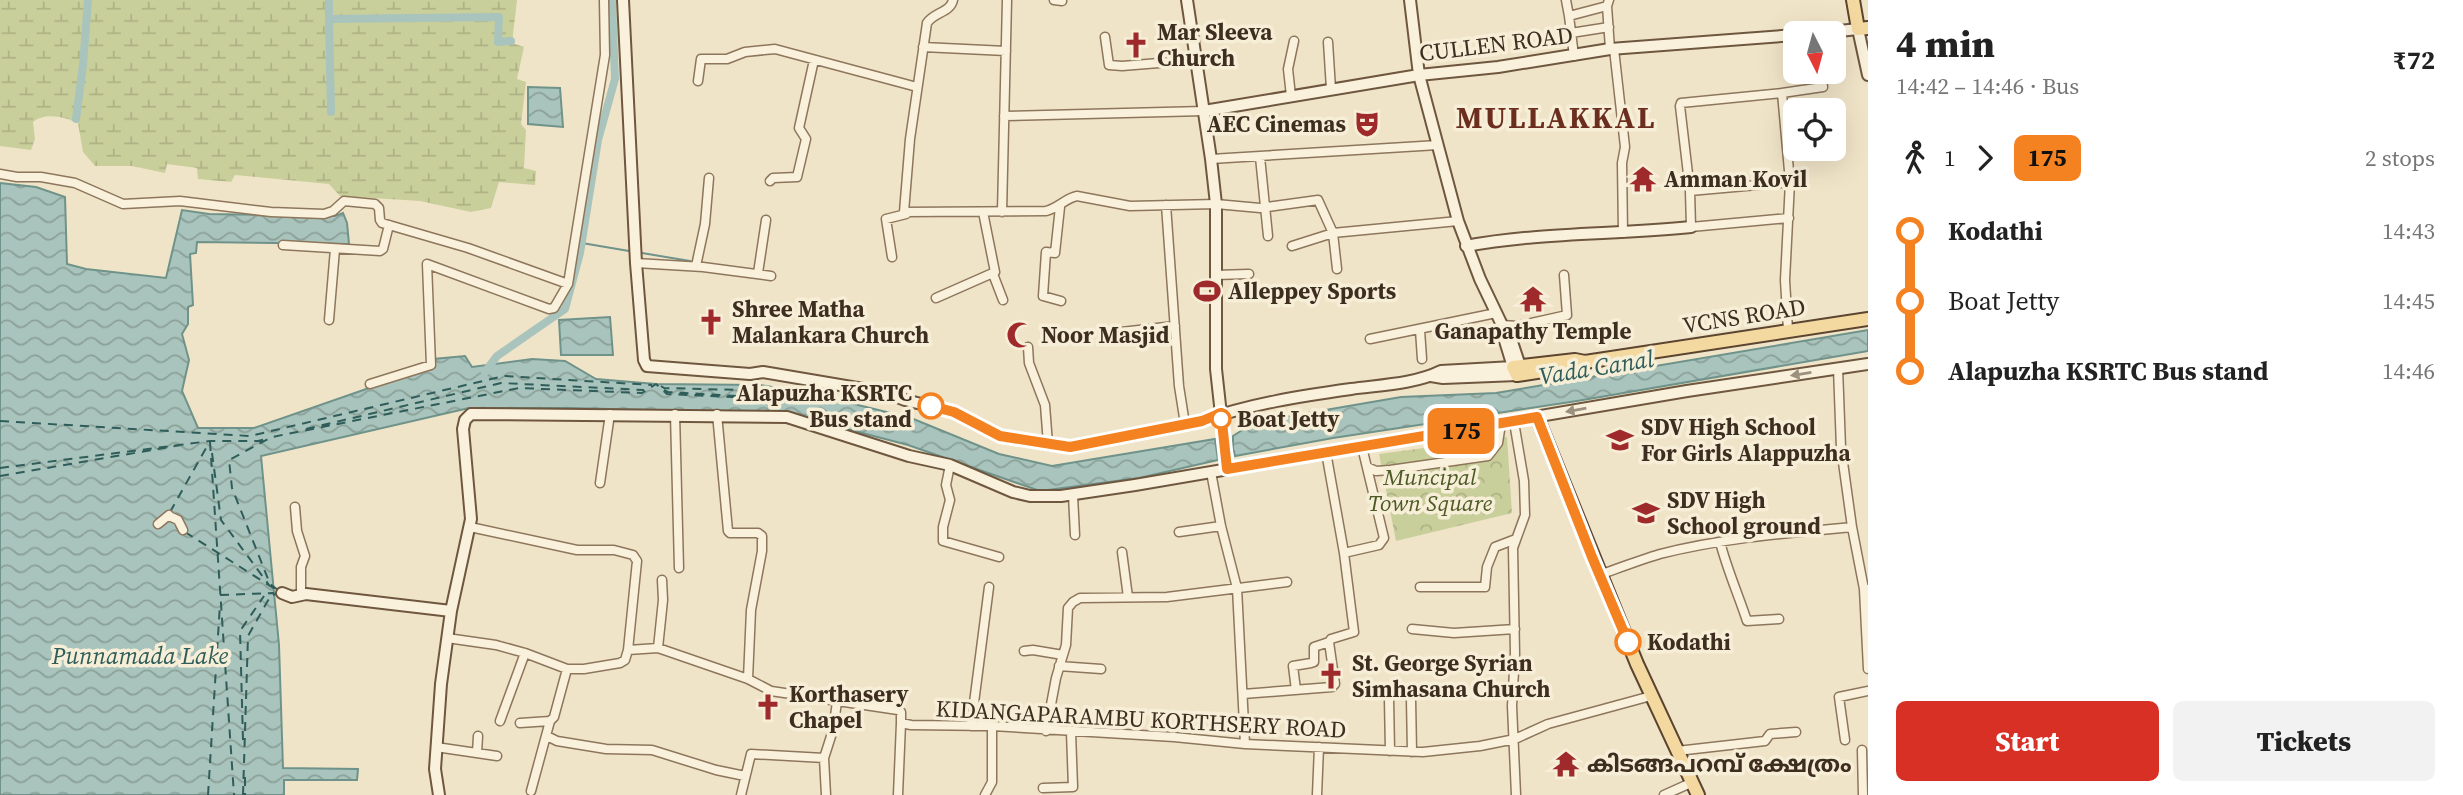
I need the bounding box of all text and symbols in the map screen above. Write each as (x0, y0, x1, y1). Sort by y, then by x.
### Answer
place label: Mar Sleeva Church (1157, 16, 1273, 74)
text: 4 min (1896, 18, 1995, 70)
street label: CULLEN ROAD (1417, 19, 1575, 69)
north arrow (1783, 21, 1846, 84)
map controls (1783, 21, 1846, 161)
church icon: Mar Sleeva Church (1121, 30, 1151, 60)
text: ₹72 (2393, 42, 2435, 78)
text: 14:42 – 14:46 · Bus (1896, 70, 2079, 102)
district label: MULLAKKAL (1456, 97, 1656, 138)
button: locate (1783, 98, 1846, 161)
place label: AEC Cinemas (1207, 108, 1346, 140)
theatre icon: AEC Cinemas (1352, 109, 1382, 139)
icon: walk (1896, 139, 1934, 177)
icon: forward (1966, 139, 2004, 177)
text: 175 (2028, 141, 2067, 174)
text: 1 (1944, 142, 1956, 174)
text: 2 stops (2365, 142, 2435, 174)
place label: Amman Kovil (1664, 163, 1807, 195)
temple icon: Amman Kovil (1628, 164, 1658, 194)
text: Kodathi (1948, 213, 2043, 249)
text: 14:43 (2382, 215, 2435, 247)
place label: Alleppey Sports (1228, 275, 1396, 307)
sports icon: Alleppey Sports (1192, 276, 1222, 306)
text: Boat Jetty (1948, 283, 2059, 319)
temple icon: Ganapathy Temple (1518, 284, 1548, 314)
text: 14:45 (2382, 285, 2435, 317)
street label: VCNS ROAD (1680, 291, 1808, 341)
place label: Shree Matha Malankara Church (732, 293, 929, 351)
church icon: Shree Matha Malankara Church (696, 307, 726, 337)
place label: Ganapathy Temple (1435, 315, 1631, 347)
place label: Noor Masjid (1041, 319, 1170, 351)
mosque icon: Noor Masjid (1005, 320, 1035, 350)
water label: Vada Canal (1536, 342, 1656, 392)
text: Alapuzha KSRTC Bus stand (1948, 353, 2269, 389)
text: 14:46 (2382, 355, 2435, 387)
one-way arrow (1789, 369, 1811, 380)
place label: Alapuzha KSRTC Bus stand (736, 377, 912, 435)
marker: Alapuzha KSRTC Bus stand (918, 393, 944, 419)
place label: Boat Jetty (1237, 403, 1340, 435)
one-way arrow (1565, 405, 1587, 416)
line badge: 175 (1421, 408, 1501, 454)
marker: Boat Jetty (1211, 409, 1231, 429)
place label: SDV High School For Girls Alappuzha (1641, 411, 1851, 469)
text: 175 (1441, 414, 1481, 447)
school or university icon: SDV High School For Girls Alappuzha (1605, 425, 1635, 455)
park label: Muncipal Town Square (1368, 461, 1493, 519)
place label: SDV High School ground (1667, 484, 1821, 542)
school or university icon: SDV High School ground (1631, 498, 1661, 528)
place label: Kodathi (1647, 626, 1731, 658)
marker: Kodathi (1615, 629, 1641, 655)
water label: Punnamada Lake (51, 639, 229, 672)
place label: St. George Syrian Simhasana Church (1352, 647, 1551, 705)
church icon: St. George Syrian Simhasana Church (1316, 661, 1346, 691)
place label: Korthasery Chapel (789, 678, 909, 736)
church icon: Korthasery Chapel (753, 692, 783, 722)
street label: KIDANGAPARAMBU KORTHSERY ROAD (935, 692, 1347, 746)
button: Start (1896, 701, 2159, 781)
button: Tickets (2173, 701, 2435, 781)
place label: കിടങ്ങപറമ്പ് ക്ഷേത്രം (1587, 748, 1852, 780)
temple icon: കിടങ്ങപറമ്പ് ക്ഷേത്രം (1551, 749, 1581, 779)

